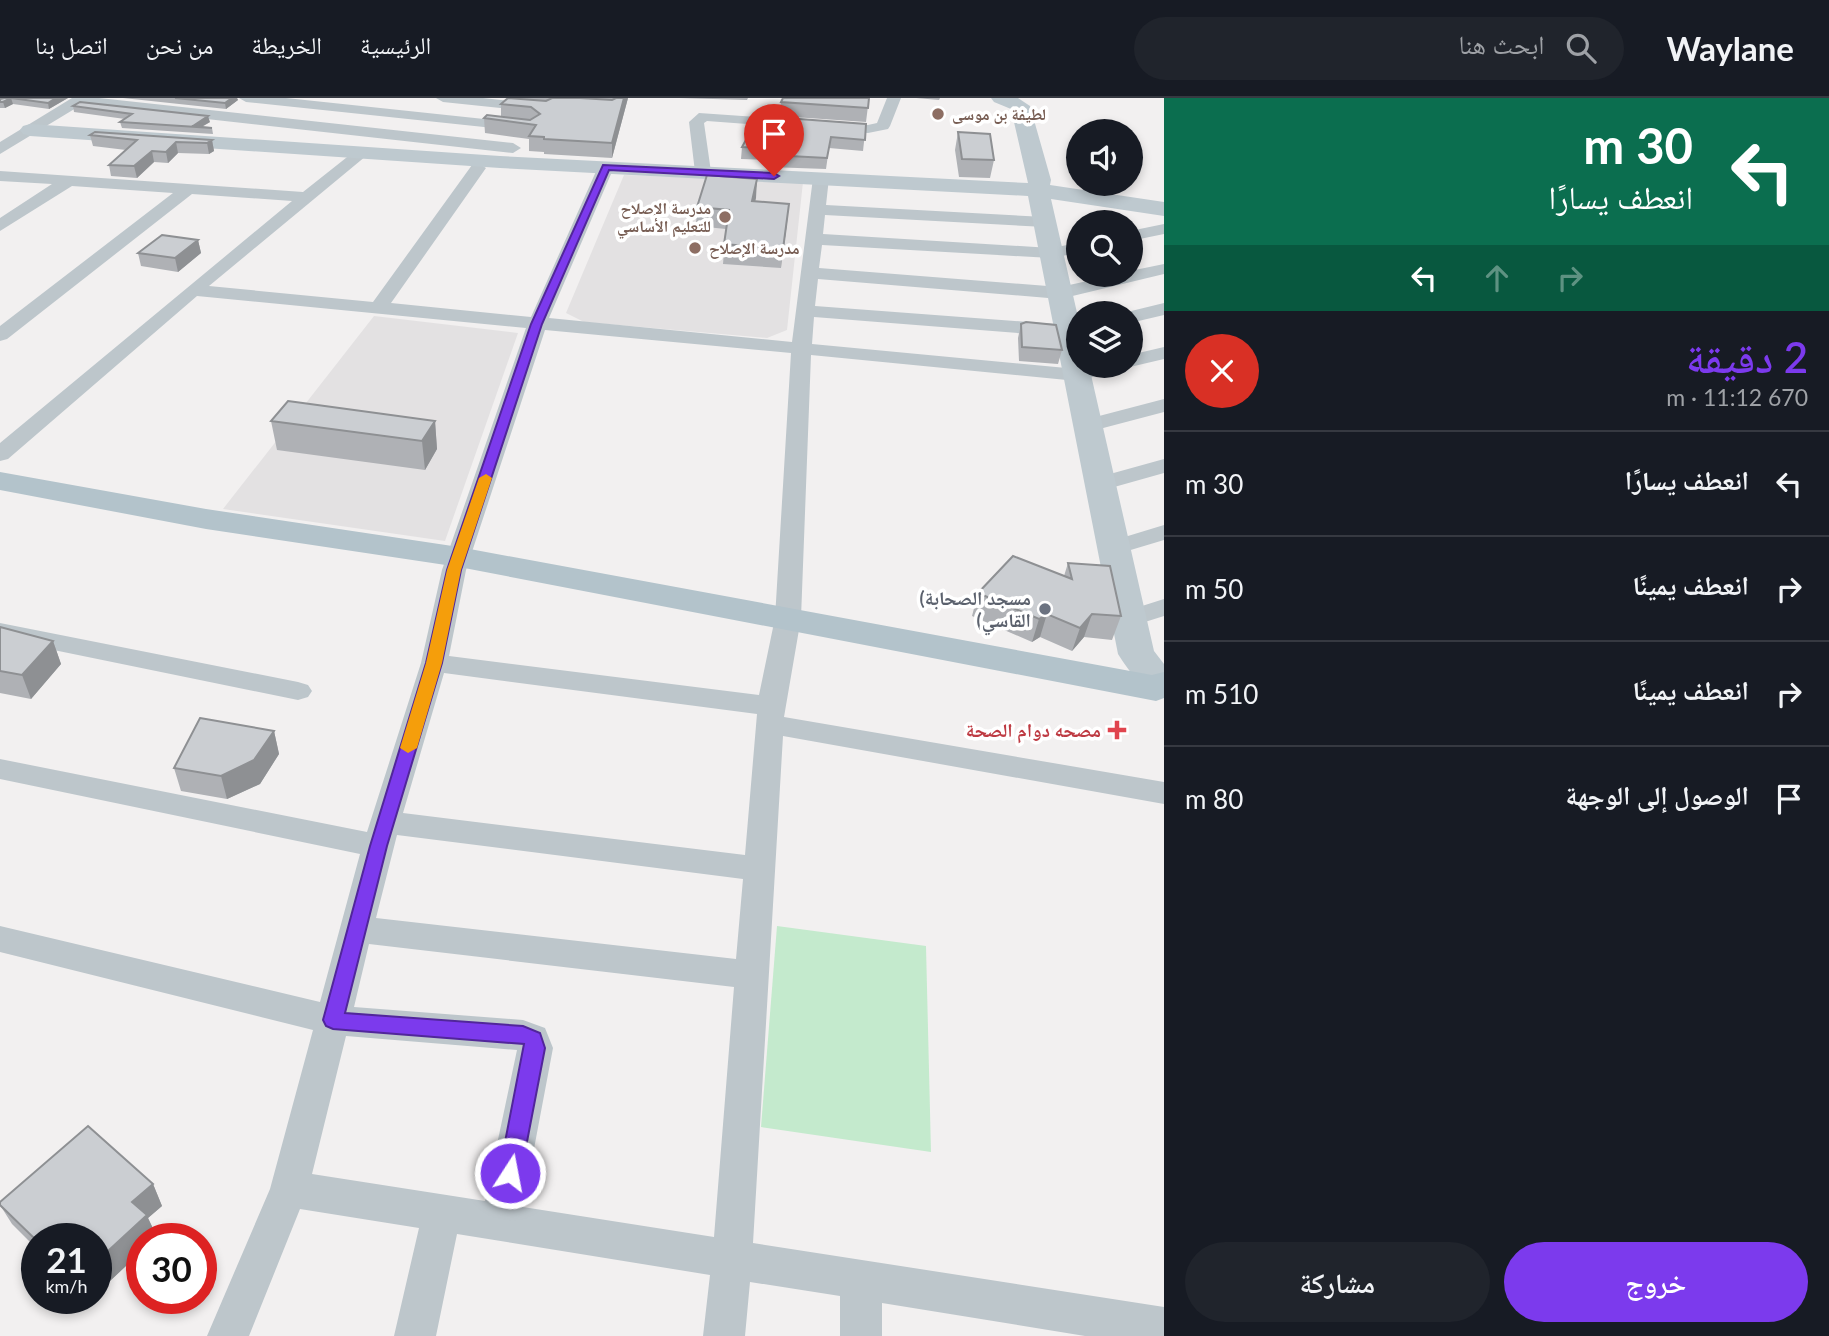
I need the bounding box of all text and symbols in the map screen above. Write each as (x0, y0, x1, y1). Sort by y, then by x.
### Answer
search box (1134, 17, 1624, 80)
text: ابحث هنا (1459, 28, 1544, 60)
text: Waylane (1666, 28, 1794, 68)
icon: search (1562, 29, 1600, 67)
text: اتصل بنا (35, 30, 108, 59)
text: من نحن (146, 30, 213, 59)
text: الخريطة (251, 30, 322, 59)
text: الرئيسية (360, 30, 431, 59)
pin (744, 104, 804, 176)
place label: لطيفة بن موسى (952, 104, 1046, 124)
marker: لطيفة بن موسى (930, 106, 946, 122)
icon: arrive (755, 115, 793, 153)
text: 30 m (1583, 116, 1693, 174)
map controls (1066, 119, 1143, 378)
button: sound (1066, 119, 1143, 196)
icon: left (1717, 126, 1808, 217)
text: انعطف يسارًا (1549, 177, 1693, 216)
place label: مدرسة الإصلاح للتعليم الأساسي (617, 198, 711, 239)
marker: مدرسة الإصلاح للتعليم الأساسي (717, 209, 733, 225)
button: search (1066, 210, 1143, 287)
place label: مدرسة الإصلاح (709, 238, 799, 259)
marker: مدرسة الإصلاح (687, 240, 703, 256)
icon: left (1405, 259, 1443, 297)
icon: ahead (1478, 259, 1516, 297)
icon: right (1551, 259, 1589, 297)
button: layers (1066, 301, 1143, 378)
text: 2 دقيقة (1686, 332, 1808, 382)
button: close (1185, 334, 1259, 408)
text: 670 m · 11:12 (1666, 383, 1808, 411)
text: انعطف يسارًا (1625, 464, 1749, 496)
icon: left (1770, 465, 1808, 503)
text: 30 m (1185, 468, 1243, 500)
text: انعطف يمينًا (1632, 569, 1749, 601)
icon: right (1770, 570, 1808, 608)
text: 50 m (1185, 573, 1243, 605)
place label: (مسجد الصحابة (القاسي (920, 586, 1031, 636)
marker: (مسجد الصحابة (القاسي (1037, 601, 1053, 617)
text: انعطف يمينًا (1632, 674, 1749, 706)
icon: right (1770, 675, 1808, 713)
text: 510 m (1185, 678, 1258, 710)
place label: مصحه دوام الصحة (966, 718, 1101, 744)
marker: مصحه دوام الصحة (1107, 720, 1127, 740)
text: الوصول إلى الوجهة (1565, 779, 1749, 811)
icon: arrive (1770, 780, 1808, 818)
text: 80 m (1185, 783, 1243, 815)
position arrow (473, 1136, 547, 1210)
speed limit sign: 30 (126, 1223, 217, 1314)
text: 21 (46, 1238, 87, 1280)
button: مشاركة (1185, 1242, 1490, 1322)
button: خروج (1504, 1242, 1808, 1322)
text: km/h (45, 1275, 88, 1297)

